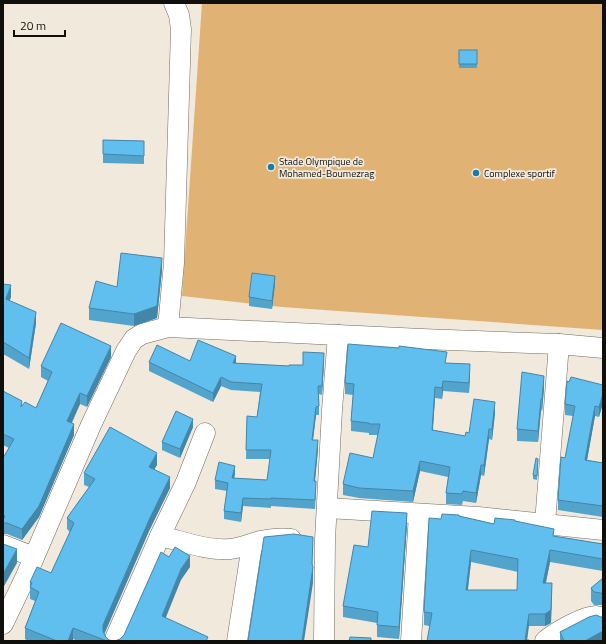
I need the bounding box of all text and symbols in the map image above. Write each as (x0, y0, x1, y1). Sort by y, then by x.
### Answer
scale bar (14, 12, 65, 38)
text: 20 m (20, 16, 46, 35)
place label: Stade Olympique de Mohamed-Boumezrag (279, 154, 374, 181)
marker: Stade Olympique de Mohamed-Boumezrag (266, 162, 276, 172)
place label: Complexe sportif (484, 166, 556, 181)
marker: Complexe sportif (471, 168, 481, 178)

